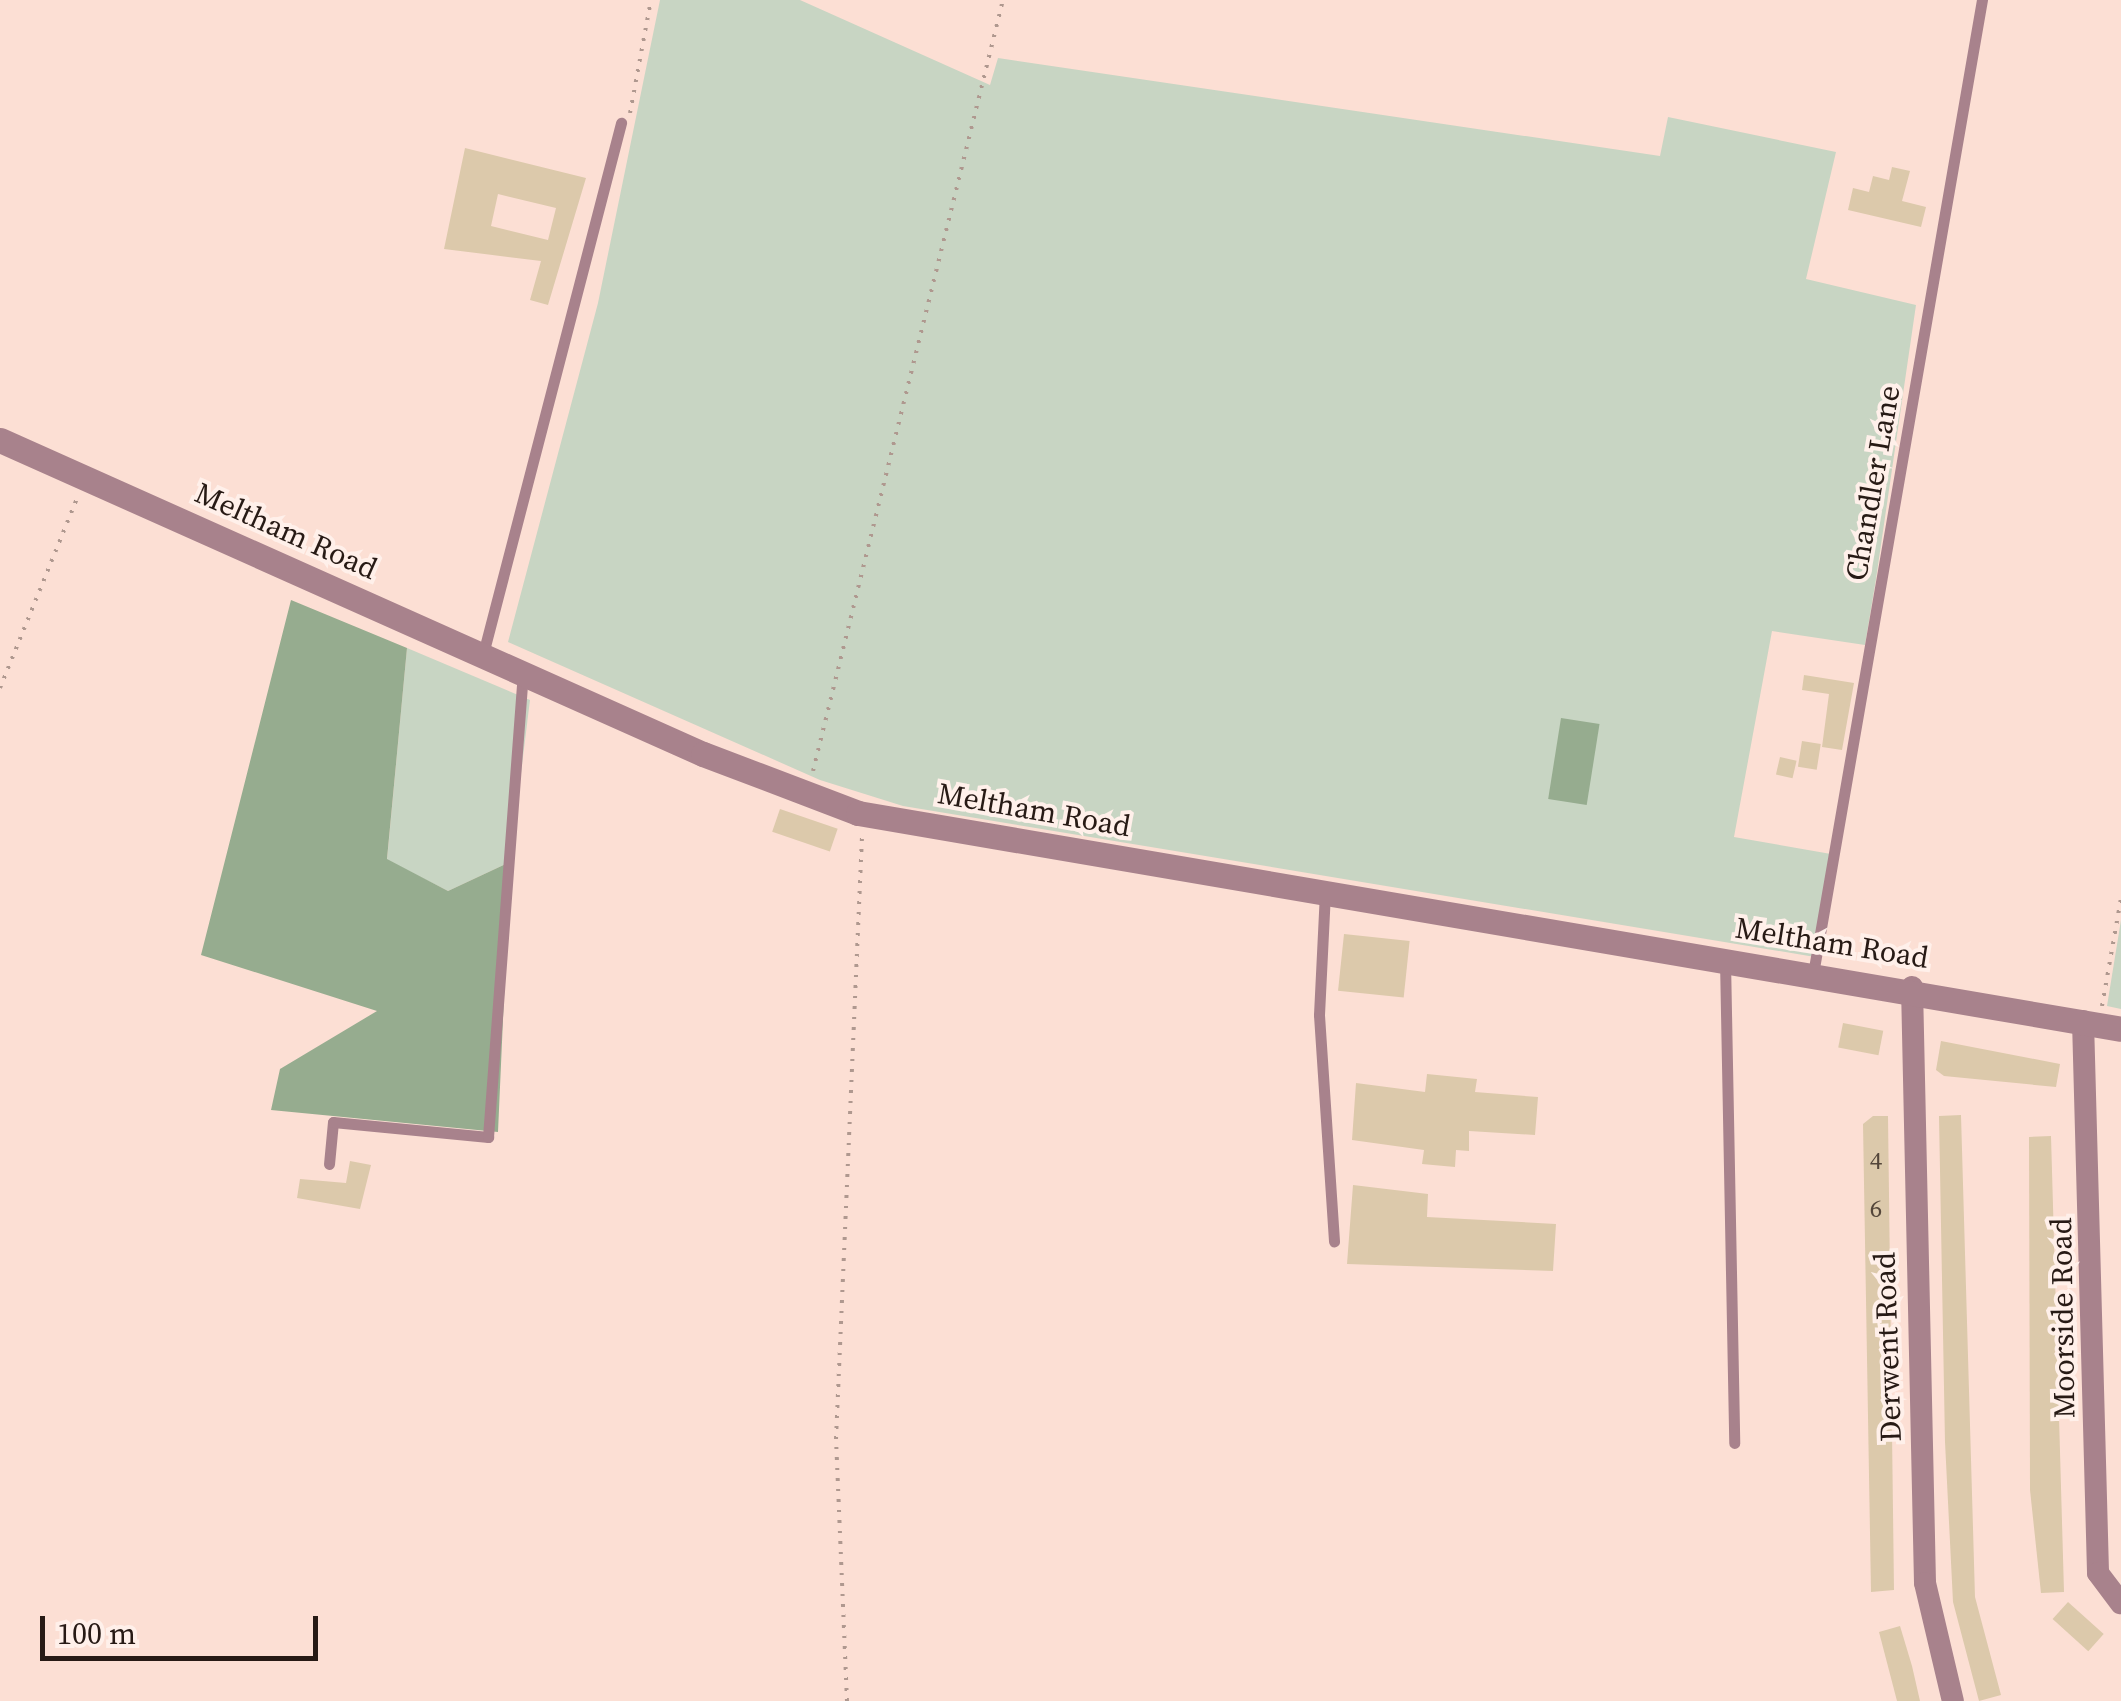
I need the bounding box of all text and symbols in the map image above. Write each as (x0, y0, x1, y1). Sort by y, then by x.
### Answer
street label: Chandler Lane (1838, 383, 1908, 583)
street label: Meltham Road (189, 475, 383, 587)
street label: Meltham Road (935, 775, 1133, 845)
street label: Meltham Road (1733, 910, 1931, 976)
house number: 4 (1870, 1145, 1882, 1175)
house number: 6 (1870, 1193, 1882, 1223)
street label: Moorside Road (2043, 1217, 2083, 1419)
street label: Derwent Road (1867, 1251, 1909, 1443)
scale bar (45, 1596, 322, 1658)
text: 100 m (57, 1613, 136, 1654)

